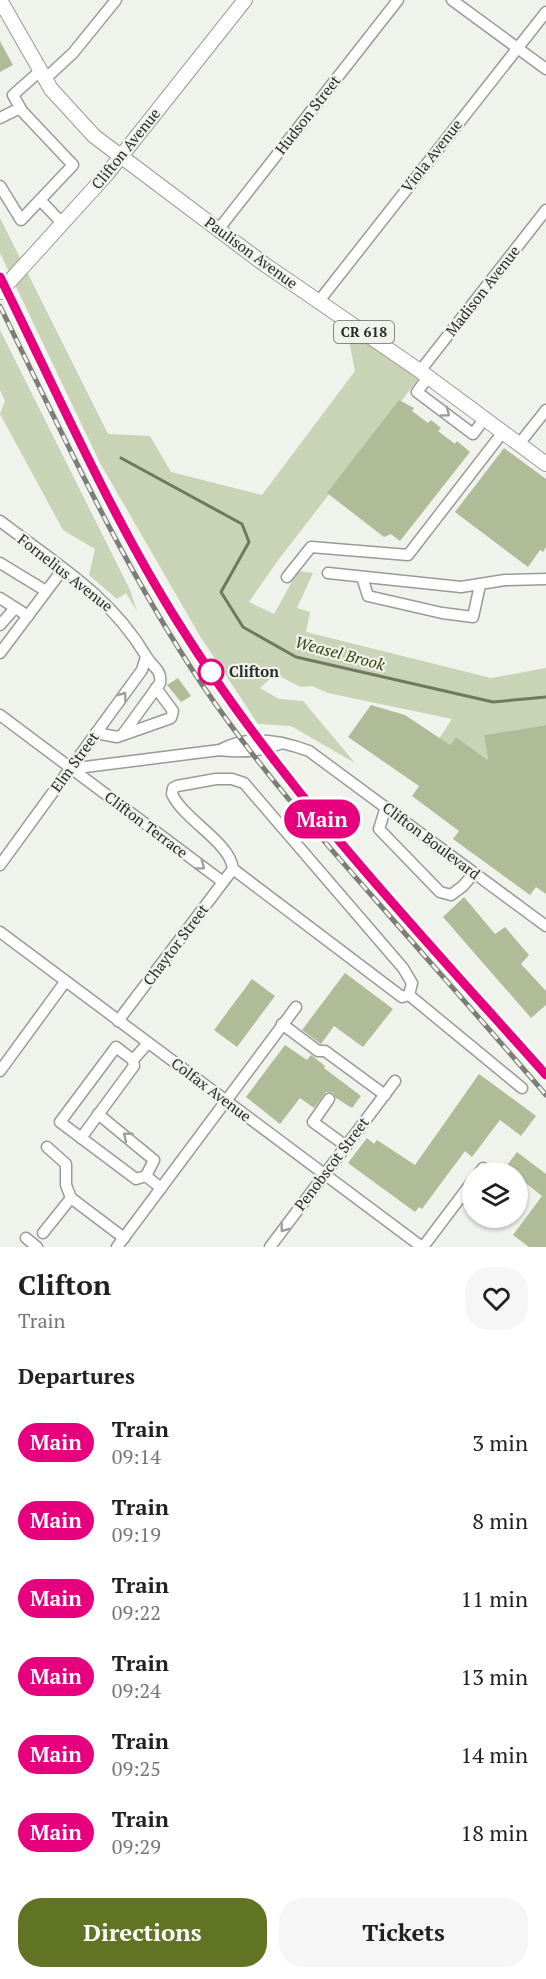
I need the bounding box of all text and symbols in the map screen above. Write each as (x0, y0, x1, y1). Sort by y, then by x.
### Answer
street label: Hudson Street (270, 70, 345, 158)
street label: Clifton Avenue (86, 104, 164, 193)
street label: Viola Avenue (396, 115, 466, 196)
street label: Paulison Avenue (201, 212, 302, 293)
street label: Madison Avenue (441, 241, 524, 340)
road number: CR 618 (334, 321, 394, 343)
one-way arrow (439, 406, 450, 417)
street label: Fornelius Avenue (14, 529, 117, 616)
water label: Weasel Brook (293, 630, 388, 676)
marker: Clifton (198, 659, 224, 685)
place label: Clifton (229, 661, 279, 681)
one-way arrow (116, 692, 127, 703)
street label: Elm Street (46, 727, 103, 796)
street label: Clifton Terrace (101, 786, 192, 862)
street label: Clifton Boulevard (379, 797, 484, 883)
line badge: Main (280, 800, 364, 838)
text: Main (296, 805, 348, 833)
one-way arrow (194, 859, 205, 870)
street label: Chaytor Street (138, 899, 213, 989)
street label: Colfax Avenue (168, 1053, 256, 1126)
street label: Penobscot Street (290, 1112, 373, 1214)
one-way arrow (123, 1132, 134, 1143)
map controls (462, 1162, 528, 1228)
button: layers (462, 1162, 528, 1228)
one-way arrow (281, 1221, 292, 1232)
text: Clifton (18, 1266, 111, 1303)
button: heart (465, 1267, 528, 1330)
text: Train (18, 1307, 65, 1334)
text: Departures (18, 1361, 135, 1390)
text: Train (112, 1414, 169, 1443)
text: Main (30, 1428, 82, 1456)
text: 3 min (472, 1428, 528, 1457)
text: 09:14 (112, 1443, 161, 1470)
text: Train (112, 1492, 169, 1521)
text: Main (30, 1506, 82, 1534)
text: 8 min (472, 1506, 528, 1535)
text: 09:19 (112, 1521, 161, 1548)
text: Train (112, 1570, 169, 1599)
text: Main (30, 1584, 82, 1612)
text: 11 min (461, 1584, 528, 1613)
text: 09:22 (112, 1599, 161, 1626)
text: Train (112, 1648, 169, 1677)
text: Main (30, 1662, 82, 1690)
text: 13 min (461, 1662, 528, 1691)
text: 09:24 (112, 1677, 161, 1704)
text: Train (112, 1726, 169, 1755)
text: Main (30, 1740, 82, 1768)
text: 14 min (461, 1740, 528, 1769)
text: 09:25 (112, 1755, 161, 1782)
text: Train (112, 1804, 169, 1833)
text: Main (30, 1818, 82, 1846)
text: 18 min (461, 1818, 528, 1847)
text: 09:29 (112, 1833, 161, 1860)
button: Directions (18, 1898, 267, 1967)
button: Tickets (279, 1898, 528, 1967)

